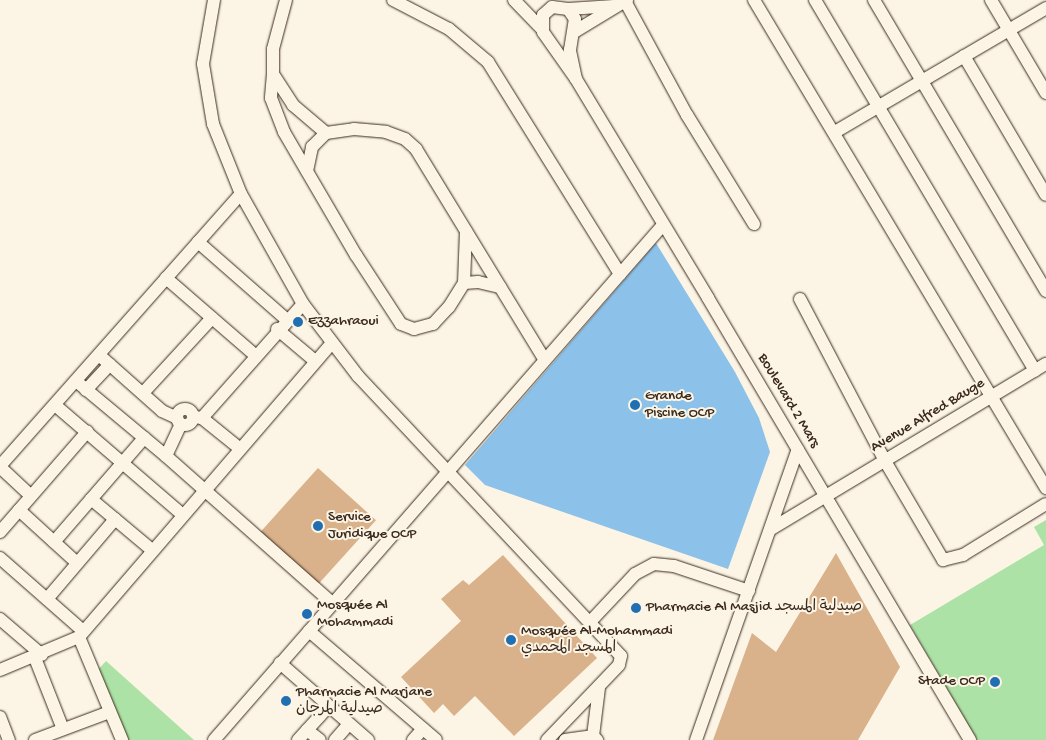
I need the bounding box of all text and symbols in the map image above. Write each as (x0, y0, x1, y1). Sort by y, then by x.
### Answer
place label: Ezzahraoui (308, 313, 379, 331)
marker: Ezzahraoui (292, 316, 304, 328)
street label: Boulevard 2 Mars (753, 351, 823, 451)
street label: Avenue Alfred Bauge (868, 375, 988, 457)
place label: Grande Piscine OCP (645, 387, 714, 422)
marker: Grande Piscine OCP (629, 399, 641, 411)
place label: Service Juridique OCP (328, 508, 416, 543)
marker: Service Juridique OCP (312, 520, 324, 532)
place label: Mosquée Al Mohammadi (317, 596, 393, 631)
place label: Pharmacie Al Masjid صيدلية المسجد (646, 599, 862, 617)
marker: Pharmacie Al Masjid صيدلية المسجد (630, 602, 642, 614)
marker: Mosquée Al Mohammadi (301, 608, 313, 620)
place label: Mosquée Al-Mohammadi المسجد المحمدي (521, 622, 673, 657)
marker: Mosquée Al-Mohammadi المسجد المحمدي (505, 634, 517, 646)
place label: Stade OCP (918, 673, 985, 691)
marker: Stade OCP (989, 676, 1001, 688)
place label: Pharmacie Al Marjane صيدلية المرجان (296, 683, 432, 718)
marker: Pharmacie Al Marjane صيدلية المرجان (280, 695, 292, 707)

